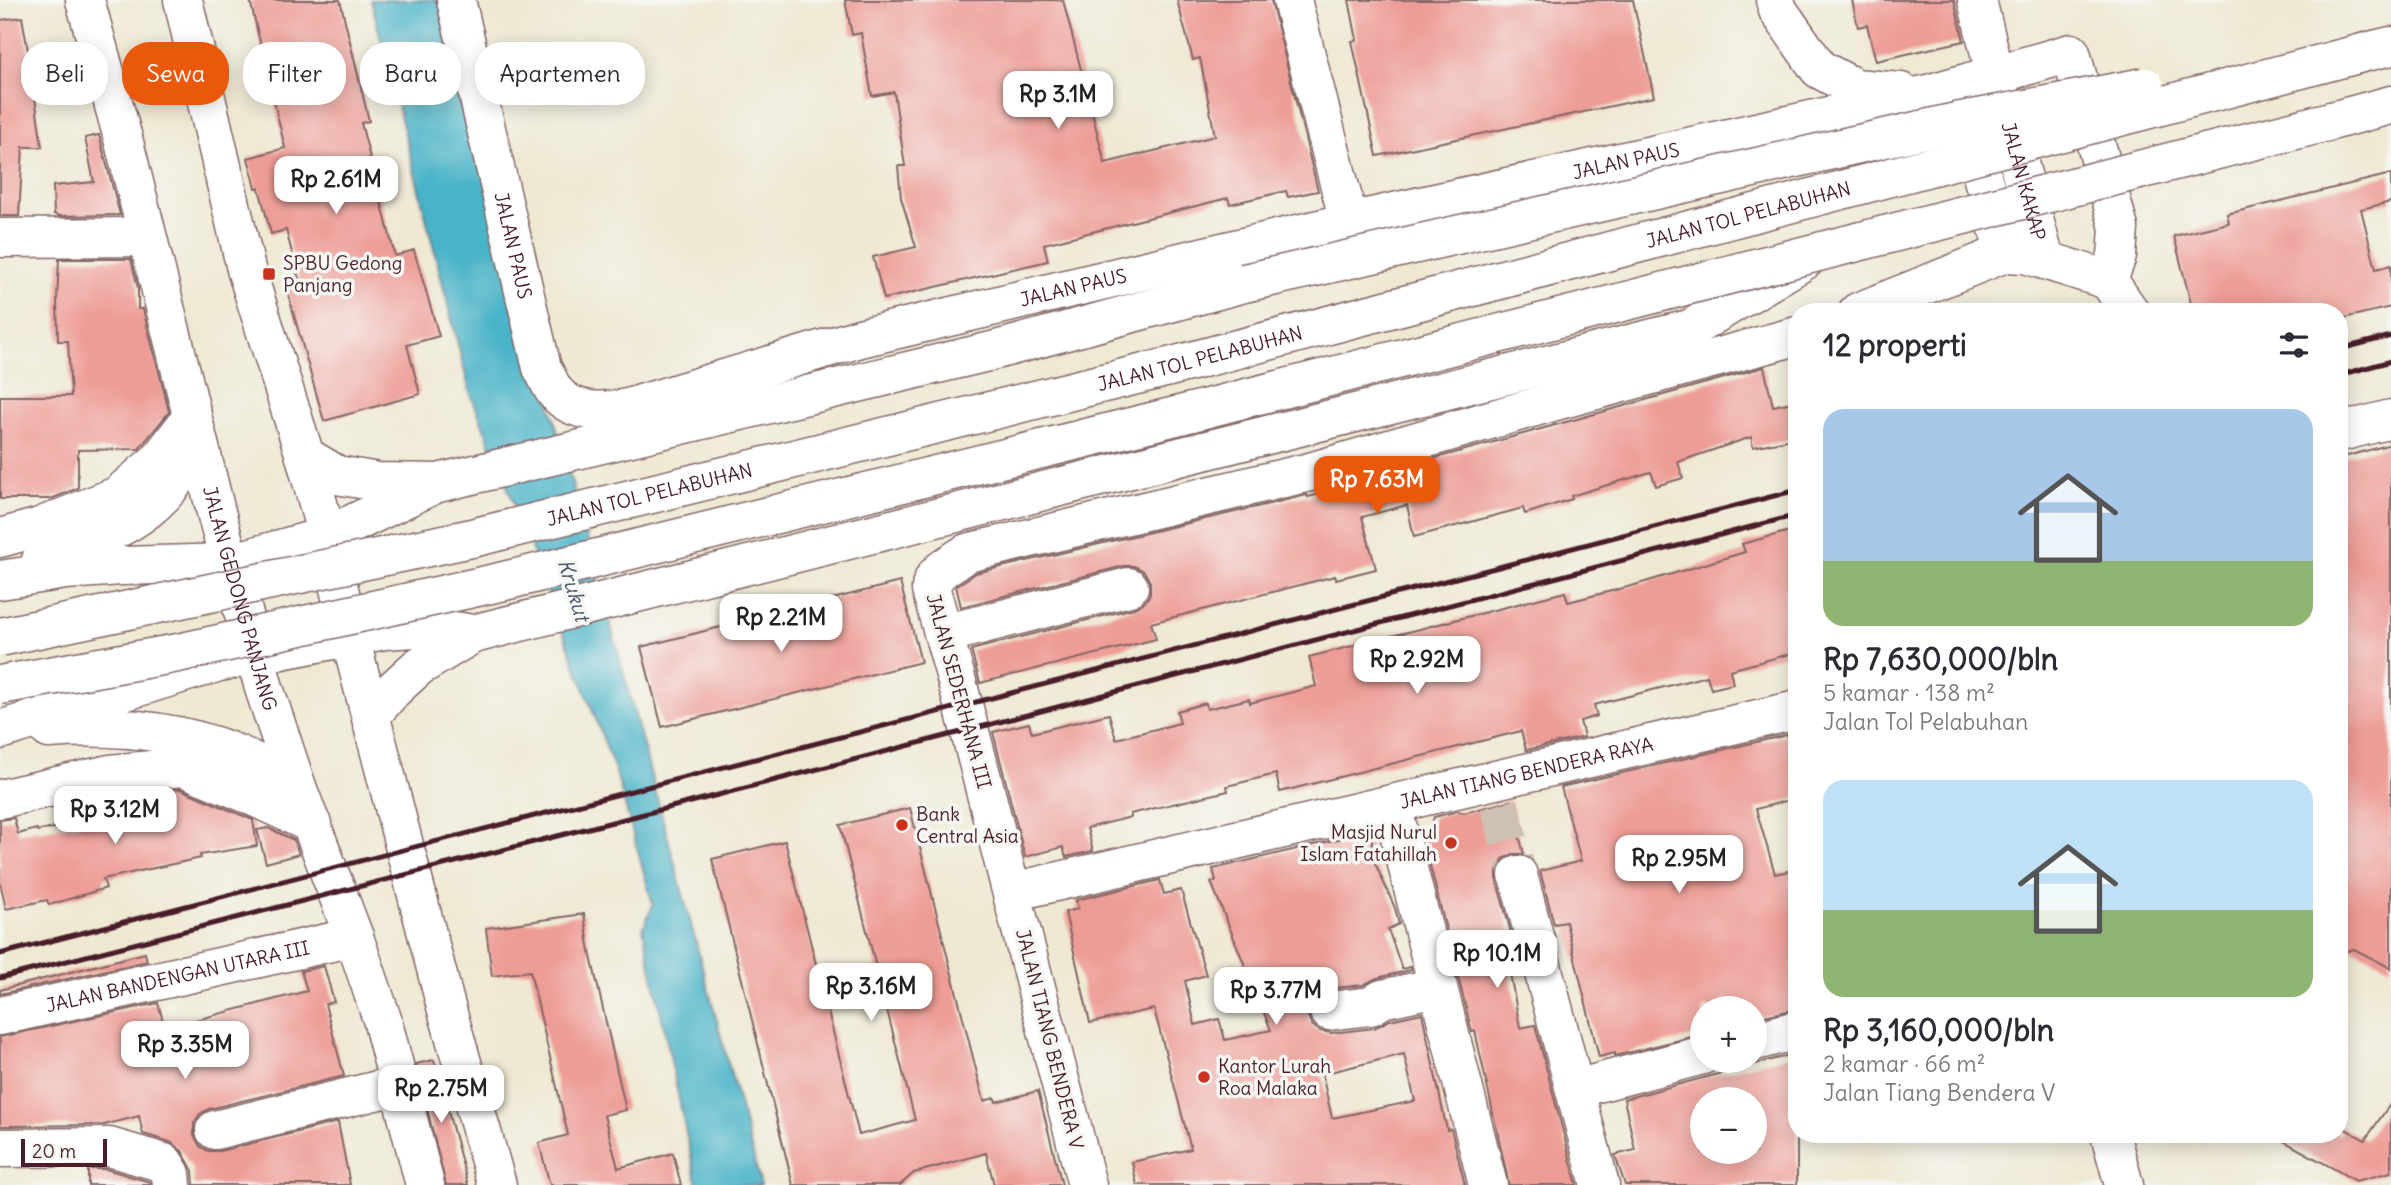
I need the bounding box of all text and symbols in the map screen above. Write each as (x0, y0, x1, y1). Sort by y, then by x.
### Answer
chip: Beli (21, 42, 108, 105)
chip: Sewa (122, 42, 229, 105)
chip: Filter (243, 42, 346, 105)
chip: Baru (360, 42, 461, 105)
chip: Apartemen (475, 42, 645, 105)
pin: Rp 3.1M (993, 72, 1123, 131)
text: Rp 3.1M (1019, 79, 1097, 108)
street label: JALAN KAKAP (1996, 119, 2051, 243)
street label: JALAN PAUS (1570, 137, 1682, 184)
pin: Rp 2.61M (264, 156, 408, 216)
text: Rp 2.61M (290, 164, 382, 193)
street label: JALAN TOL PELABUHAN (1643, 176, 1853, 253)
street label: JALAN PAUS (489, 190, 537, 301)
place label: SPBU Gedong Panjang (283, 251, 402, 297)
street label: JALAN PAUS (1017, 263, 1129, 312)
marker: SPBU Gedong Panjang (261, 266, 277, 282)
street label: JALAN TOL PELABUHAN (1095, 320, 1305, 396)
text: 12 properti (1823, 326, 1967, 364)
icon: filters (2275, 326, 2313, 364)
icon: home (2005, 455, 2131, 581)
pin: Rp 7.63M (1305, 456, 1449, 516)
street label: JALAN TOL PELABUHAN (544, 458, 755, 531)
text: Rp 7.63M (1330, 464, 1424, 493)
street label: JALAN GEDONG PANJANG (198, 484, 283, 713)
water label: Krukut (552, 556, 597, 627)
street label: JALAN SEDERHANA III (921, 591, 997, 791)
pin: Rp 2.21M (709, 594, 853, 654)
text: Rp 2.21M (736, 602, 827, 631)
pin: Rp 2.92M (1345, 636, 1489, 696)
text: Rp 7,630,000/bln (1823, 640, 2058, 678)
text: Rp 2.92M (1369, 644, 1465, 673)
text: 5 kamar · 138 m² (1823, 678, 1995, 707)
text: Jalan Tol Pelabuhan (1823, 707, 2028, 736)
street label: JALAN TIANG BENDERA RAYA (1397, 732, 1656, 814)
pin: Rp 3.12M (43, 786, 187, 846)
text: Rp 3.12M (70, 794, 160, 823)
place label: Bank Central Asia (916, 802, 1019, 848)
marker: Bank Central Asia (894, 817, 910, 833)
place label: Masjid Nurul Islam Fatahillah (1300, 820, 1437, 866)
icon: home (2005, 826, 2131, 952)
marker: Masjid Nurul Islam Fatahillah (1443, 835, 1459, 851)
pin: Rp 2.95M (1607, 836, 1751, 895)
text: Rp 2.95M (1631, 843, 1727, 872)
street label: JALAN TIANG BENDERA V (1011, 926, 1089, 1152)
pin: Rp 10.1M (1425, 930, 1569, 990)
street label: JALAN BANDENGAN UTARA III (44, 935, 312, 1017)
text: Rp 10.1M (1452, 938, 1542, 967)
pin: Rp 3.16M (799, 964, 943, 1023)
pin: Rp 3.77M (1204, 968, 1348, 1027)
text: Rp 3.16M (825, 971, 917, 1000)
text: Rp 3.77M (1230, 975, 1322, 1004)
map controls (1690, 996, 1767, 1164)
button: + (1690, 996, 1767, 1073)
text: Rp 3,160,000/bln (1823, 1011, 2054, 1049)
pin: Rp 3.35M (113, 1021, 257, 1081)
text: Rp 3.35M (137, 1029, 233, 1058)
text: 2 kamar · 66 m² (1823, 1049, 1985, 1078)
place label: Kantor Lurah Roa Malaka (1218, 1054, 1331, 1100)
pin: Rp 2.75M (369, 1066, 513, 1125)
marker: Kantor Lurah Roa Malaka (1196, 1069, 1212, 1085)
text: Rp 2.75M (394, 1073, 488, 1102)
text: Jalan Tiang Bendera V (1823, 1078, 2055, 1107)
button: − (1690, 1087, 1767, 1164)
scale bar (21, 1136, 107, 1168)
text: 20 m (32, 1139, 76, 1163)

